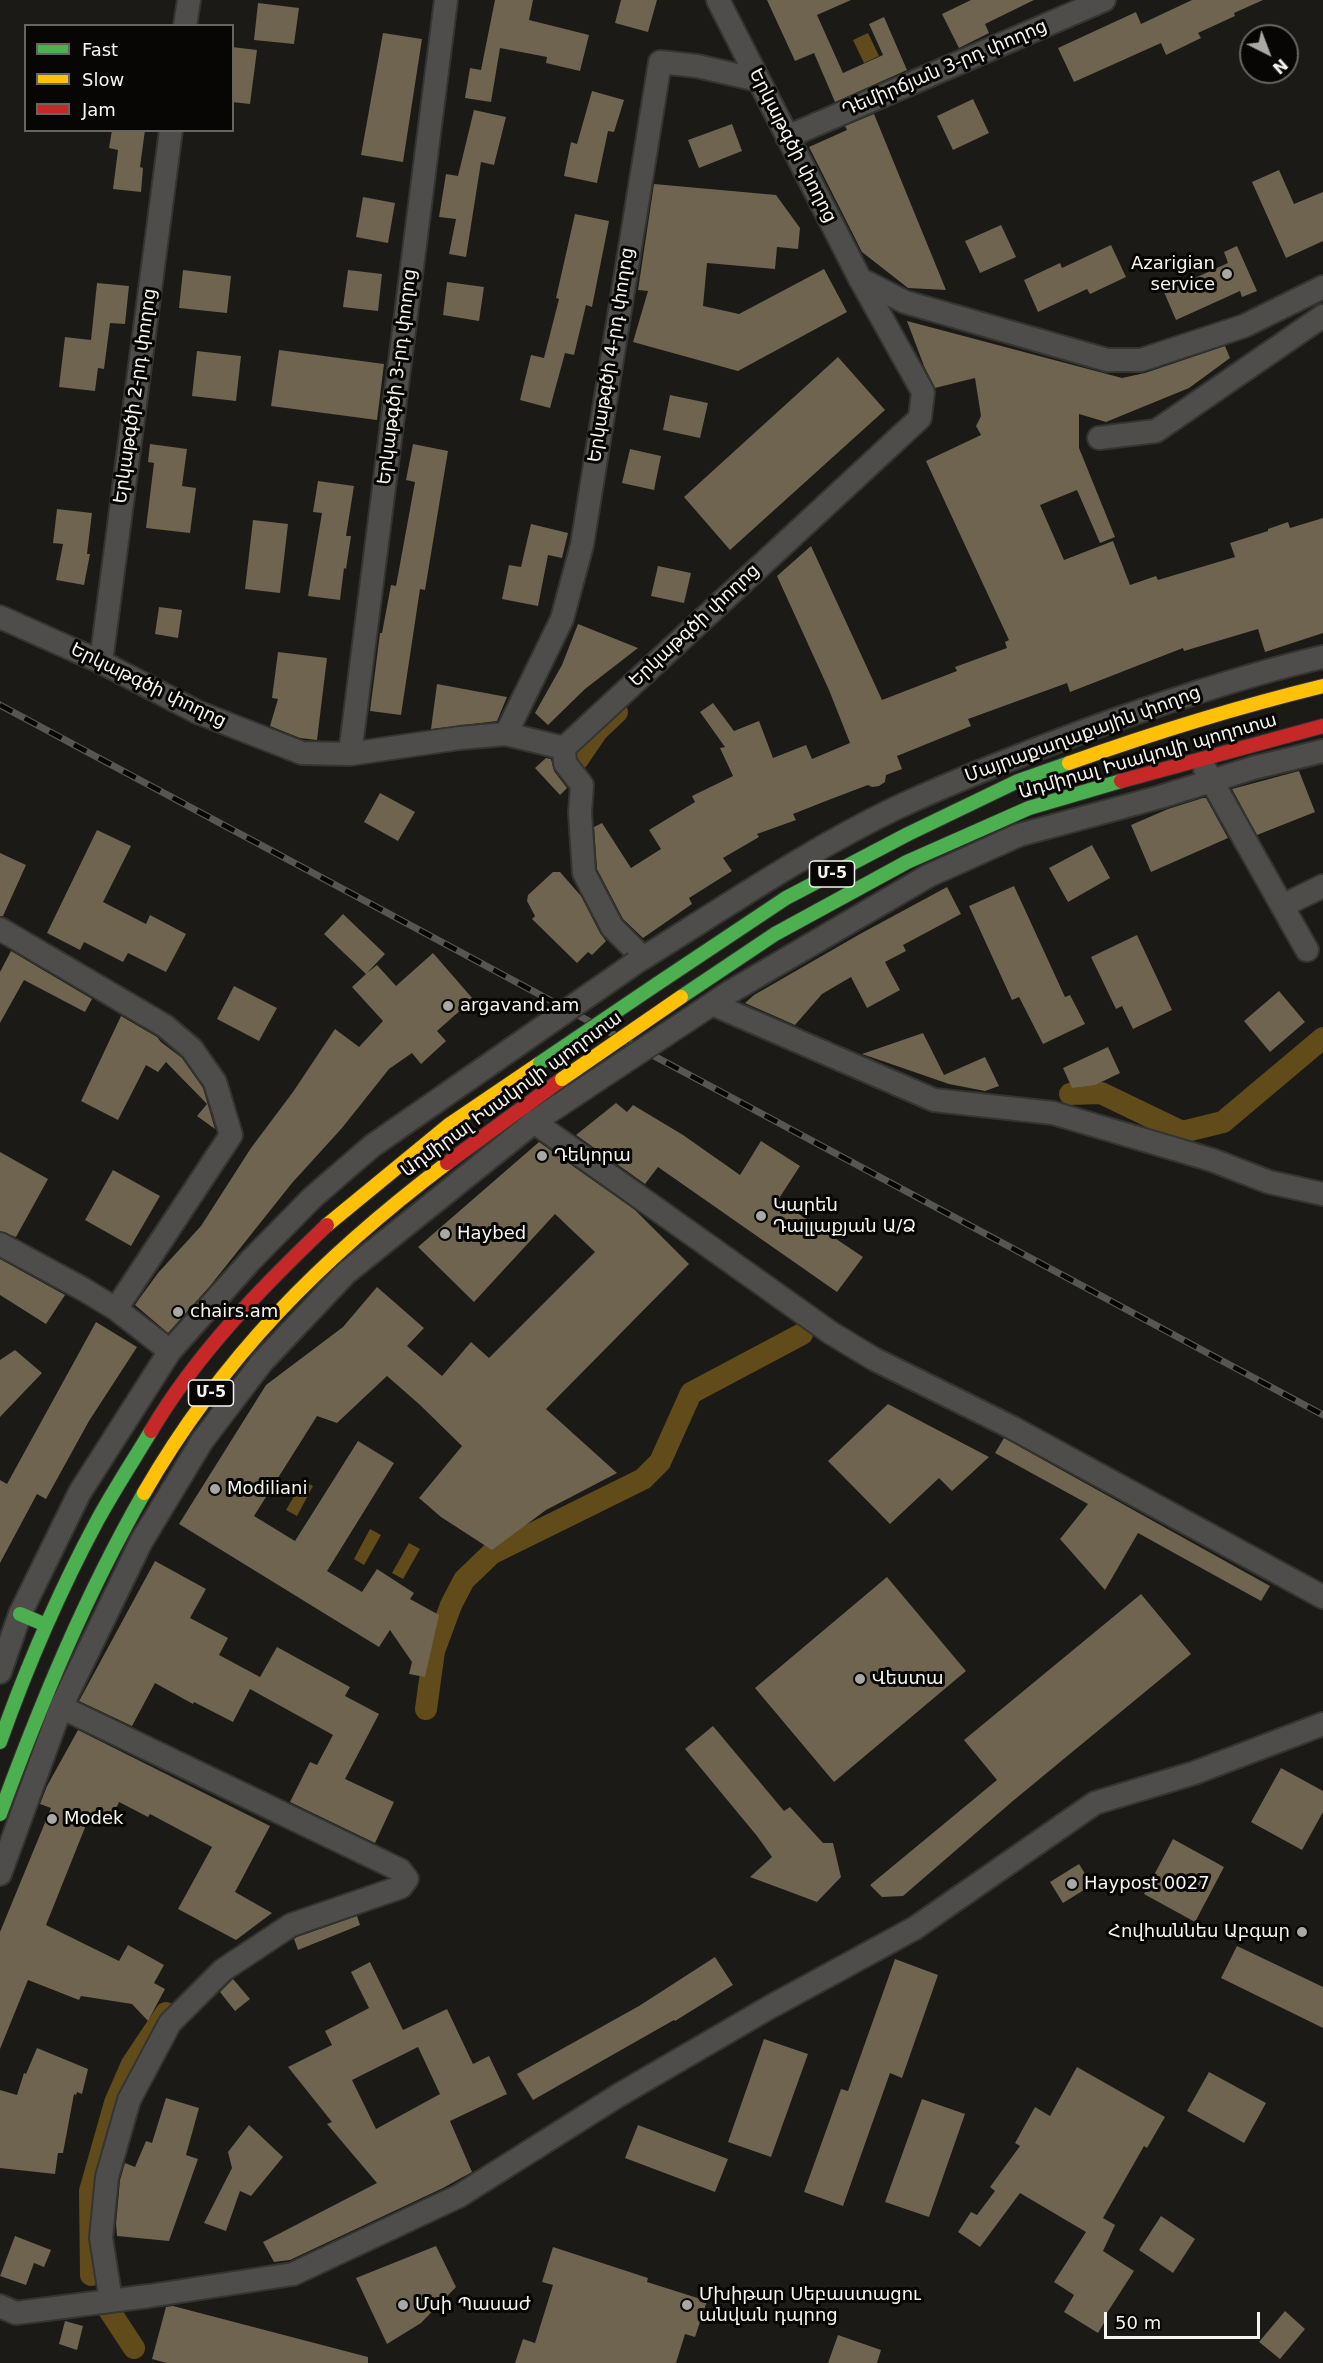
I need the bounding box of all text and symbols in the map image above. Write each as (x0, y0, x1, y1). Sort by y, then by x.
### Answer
street label: Դեմիրճյան 3-րդ փողոց (839, 16, 1051, 122)
legend (24, 24, 234, 132)
north arrow (1239, 24, 1299, 84)
text: Fast (82, 39, 118, 60)
text: N (1269, 55, 1291, 78)
street label: Երկաթգծի փողոց (744, 65, 840, 227)
text: Slow (82, 69, 124, 90)
text: Jam (82, 99, 116, 120)
street label: Երկաթգծի 4-րդ փողոց (584, 246, 640, 464)
place label: Azarigian service (1131, 253, 1215, 296)
marker: Azarigian service (1220, 267, 1234, 281)
street label: Երկաթգծի 3-րդ փողոց (374, 268, 422, 486)
street label: Երկաթգծի 2-րդ փողոց (110, 287, 162, 505)
street label: Երկաթգծի փողոց (625, 560, 765, 692)
street label: Երկաթգծի փողոց (67, 639, 229, 733)
street label: Մայրաքաղաքային փողոց (962, 682, 1204, 788)
street label: Ադմիրալ Իսակովի պողոտա (1016, 710, 1280, 804)
road number: Մ-5 (810, 861, 854, 887)
place label: argavand.am (460, 995, 579, 1017)
marker: argavand.am (441, 999, 455, 1013)
street label: Ադմիրալ Իսակովի պողոտա (397, 1008, 627, 1182)
place label: Դեկորա (554, 1145, 631, 1167)
marker: Դեկորա (535, 1149, 549, 1163)
place label: Կարեն Դալլաքյան Ա/Ձ (773, 1195, 916, 1238)
marker: Կարեն Դալլաքյան Ա/Ձ (754, 1209, 768, 1223)
place label: Haybed (457, 1223, 526, 1245)
marker: Haybed (438, 1227, 452, 1241)
place label: chairs.am (190, 1301, 278, 1323)
marker: chairs.am (171, 1305, 185, 1319)
road number: Մ-5 (188, 1380, 234, 1406)
place label: Modiliani (227, 1478, 307, 1500)
marker: Modiliani (208, 1482, 222, 1496)
place label: Վեստա (872, 1668, 943, 1690)
marker: Վեստա (853, 1672, 867, 1686)
place label: Modek (64, 1808, 123, 1830)
marker: Modek (45, 1812, 59, 1826)
place label: Haypost 0027 (1084, 1873, 1210, 1895)
marker: Haypost 0027 (1065, 1877, 1079, 1891)
place label: Հովհաննես Աբգար (1108, 1921, 1290, 1943)
marker: Հովհաննես Աբգար (1295, 1925, 1309, 1939)
place label: Մխիթար Սեբաստացու անվան դպրոց (699, 2284, 921, 2326)
place label: Մսի Պասաժ (415, 2294, 531, 2316)
marker: Մսի Պասաժ (396, 2298, 410, 2312)
marker: Մխիթար Սեբաստացու անվան դպրոց (680, 2298, 694, 2312)
scale bar (1107, 2300, 1263, 2338)
text: 50 m (1115, 2312, 1161, 2333)

